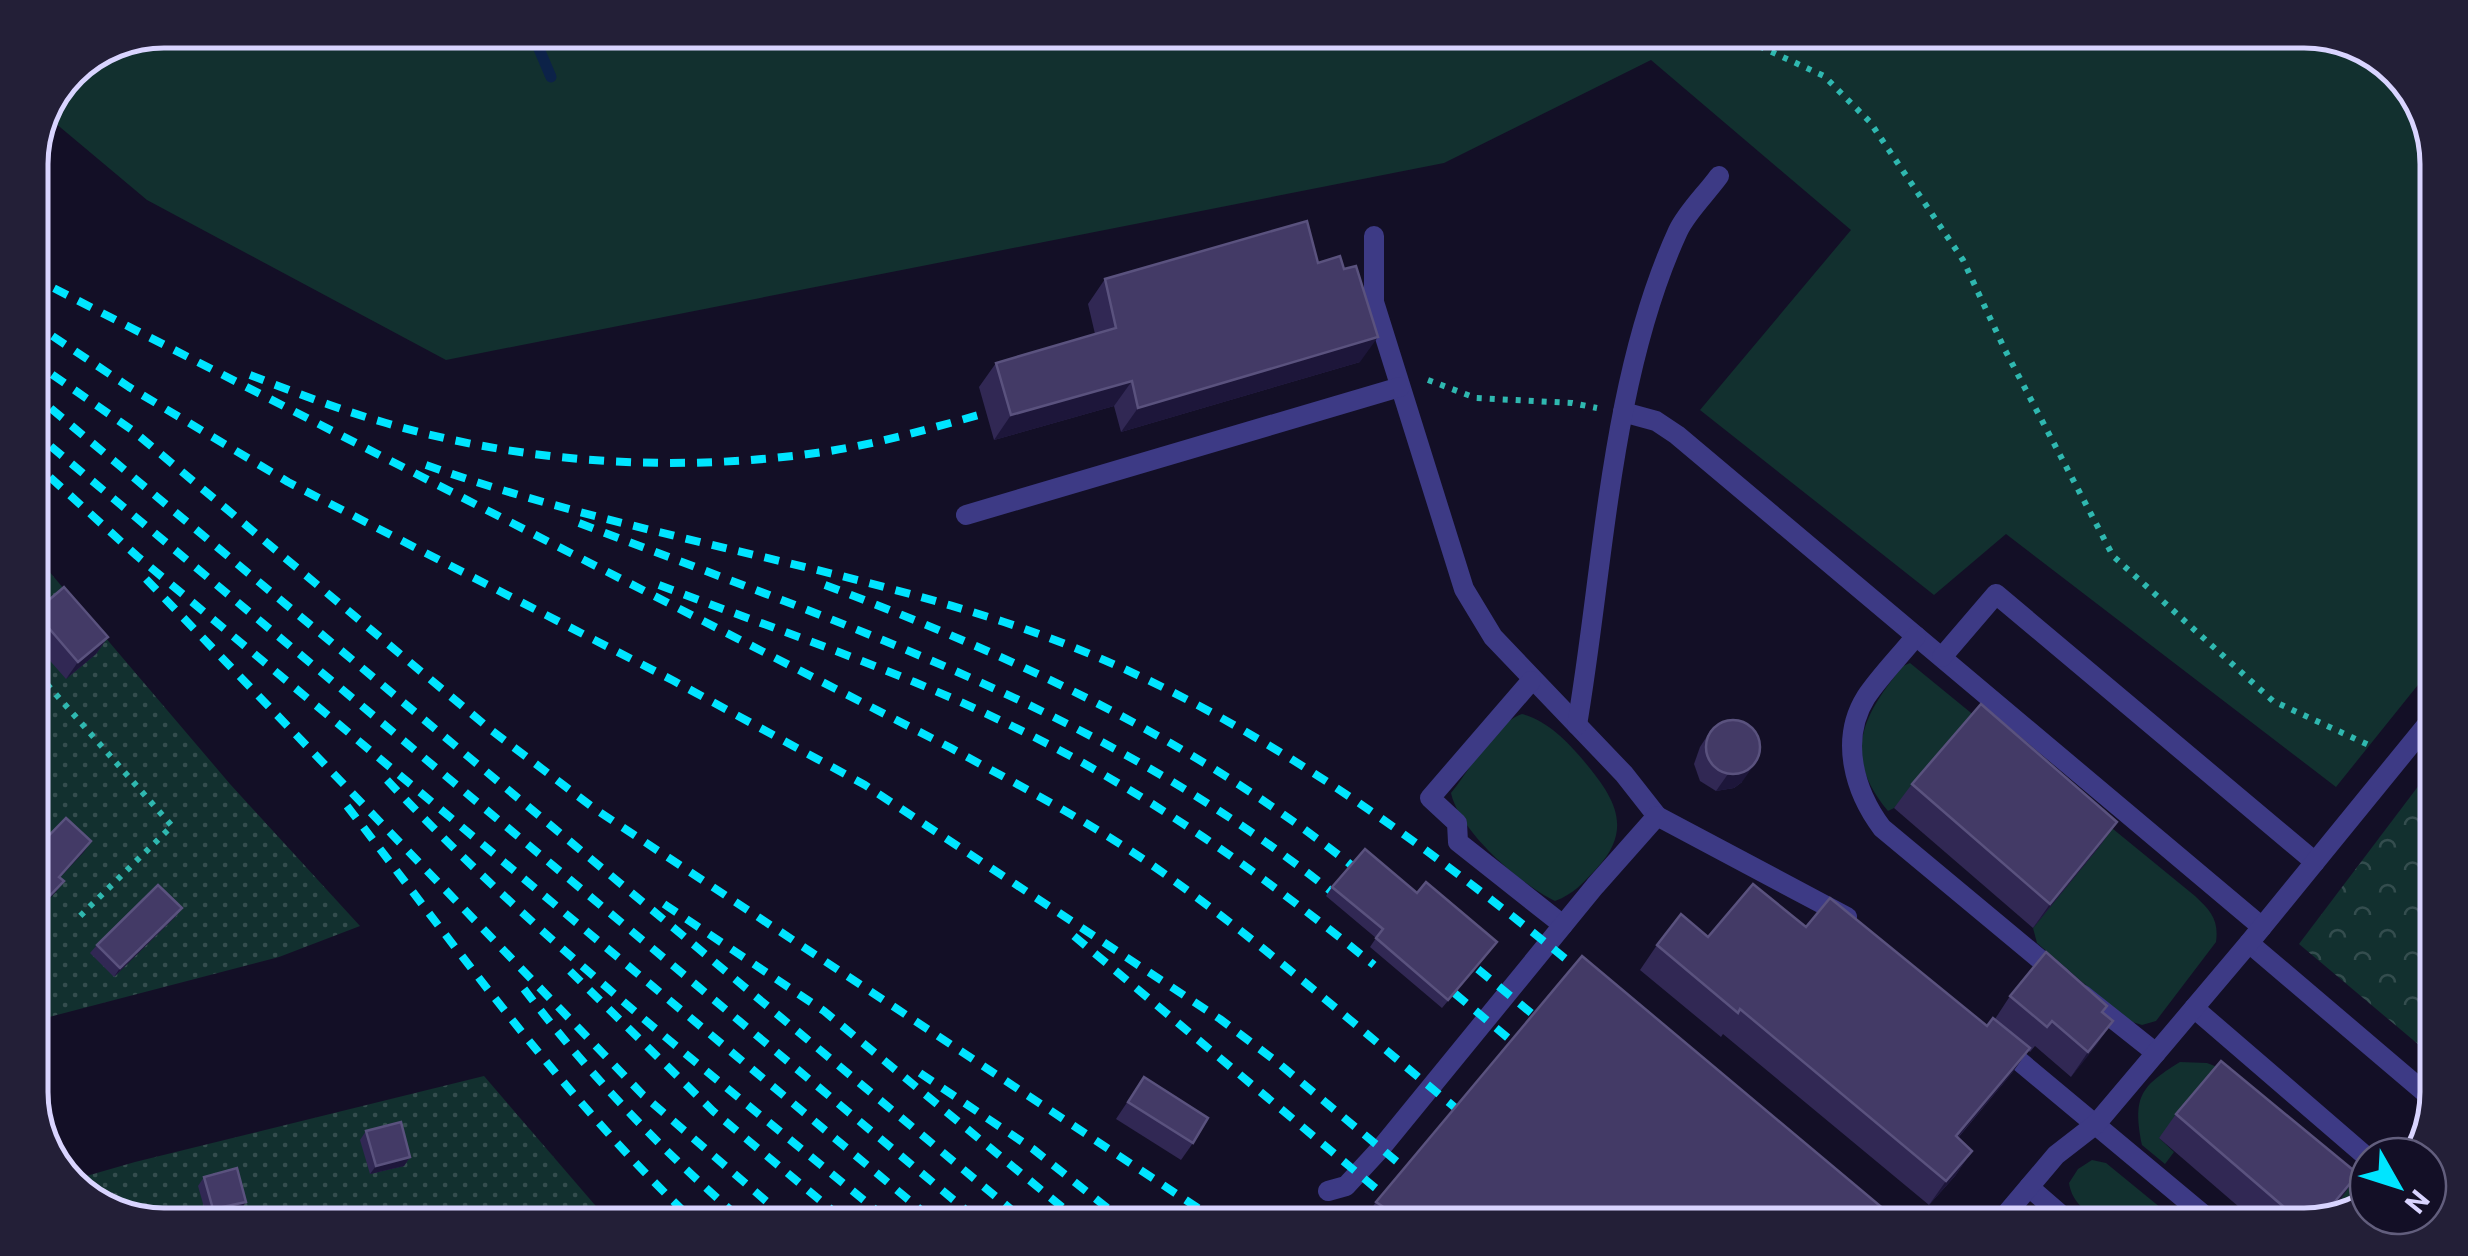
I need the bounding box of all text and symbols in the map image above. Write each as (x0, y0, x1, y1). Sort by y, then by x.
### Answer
north arrow (2348, 1136, 2448, 1236)
text: N (2398, 1183, 2436, 1219)

